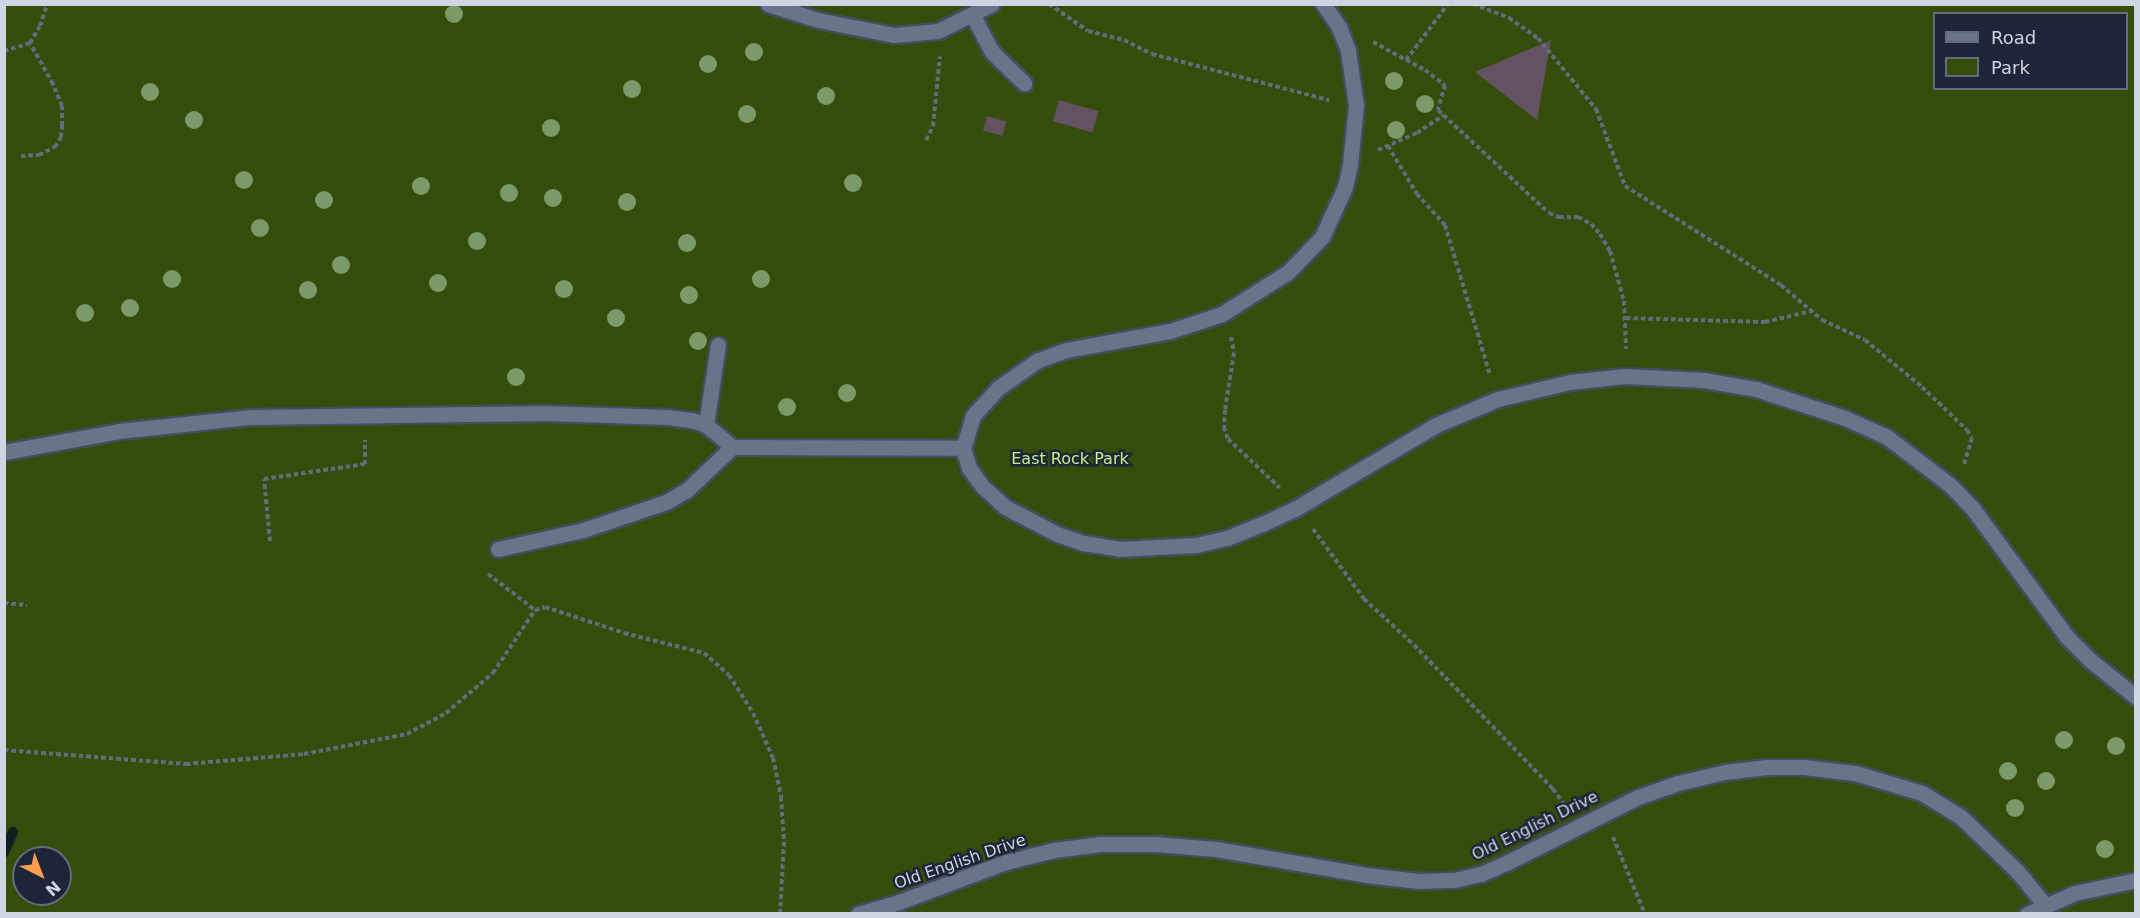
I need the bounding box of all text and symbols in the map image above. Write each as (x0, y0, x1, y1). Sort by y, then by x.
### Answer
legend (1933, 12, 2128, 90)
text: Road (1991, 27, 2036, 48)
text: Park (1991, 57, 2030, 78)
park label: East Rock Park (1011, 449, 1129, 469)
street label: Old English Drive (1469, 787, 1601, 865)
street label: Old English Drive (892, 830, 1028, 894)
north arrow (12, 846, 72, 906)
text: N (42, 877, 64, 900)

